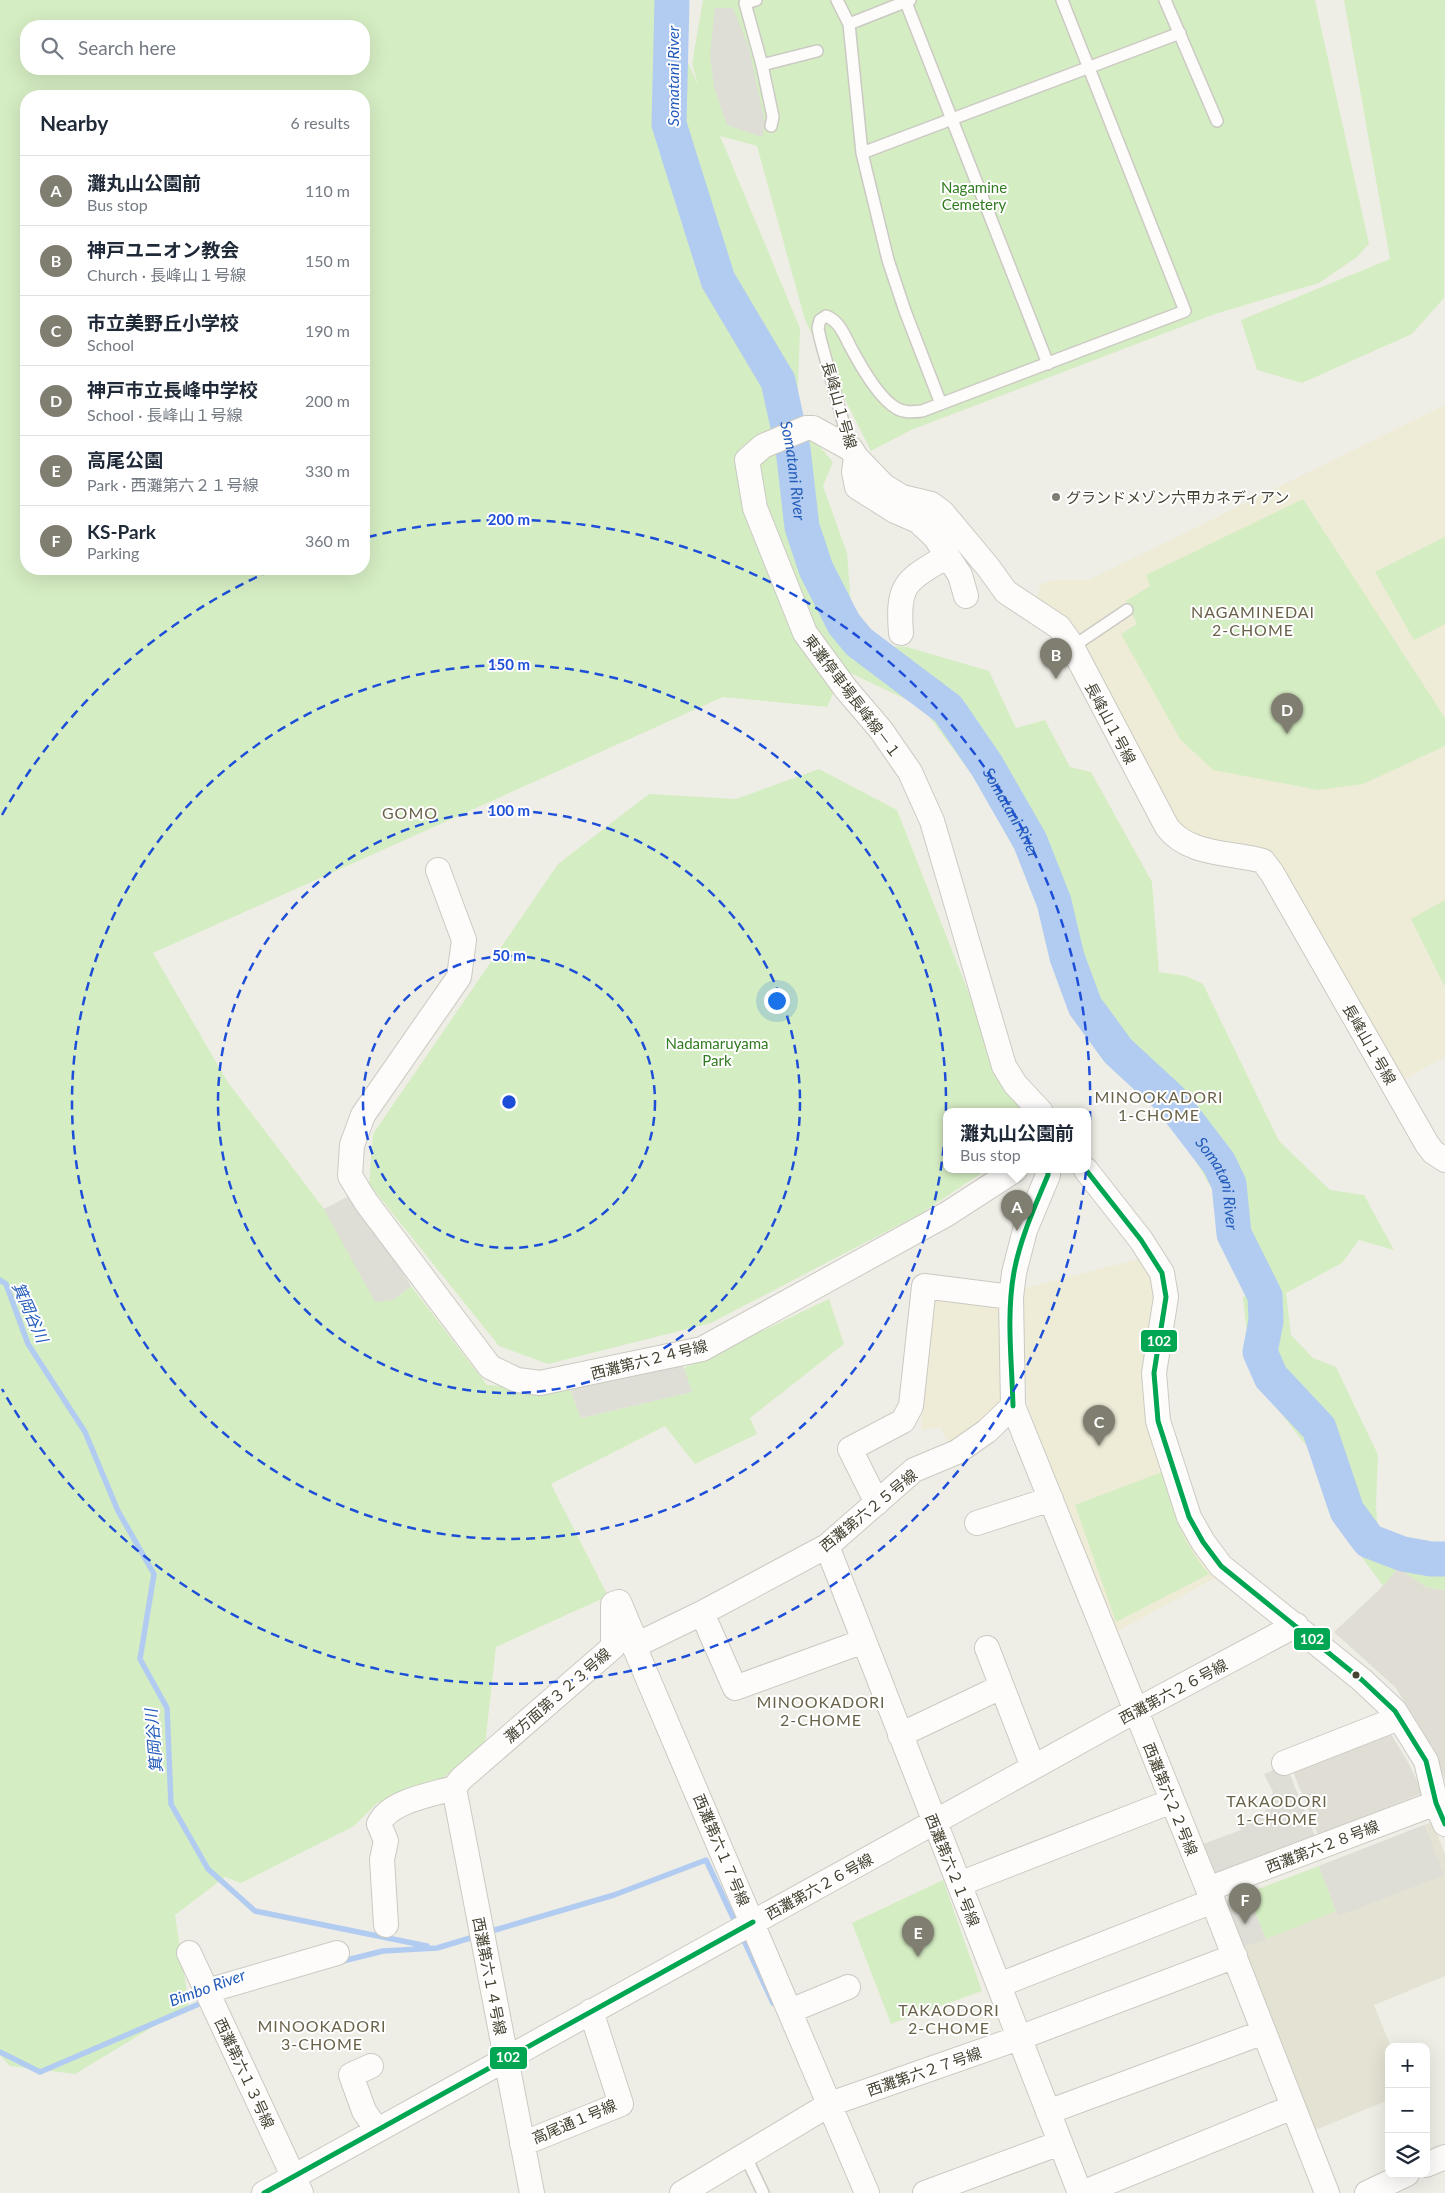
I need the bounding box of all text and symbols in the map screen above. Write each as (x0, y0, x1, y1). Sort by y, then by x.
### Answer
search box (20, 20, 370, 75)
water label: Somatani River (663, 25, 682, 126)
icon: search (38, 34, 66, 62)
text: Search here (78, 36, 176, 59)
text: Nearby (40, 110, 108, 135)
text: 6 results (290, 113, 350, 132)
text: 灘丸山公園前 (87, 171, 201, 194)
park label: Nagamine Cemetery (941, 178, 1007, 213)
text: A (50, 181, 62, 200)
text: 110 m (305, 181, 350, 200)
text: Bus stop (87, 195, 148, 214)
text: 神戸ユニオン教会 (87, 238, 239, 261)
text: B (51, 251, 61, 270)
text: 150 m (305, 251, 350, 270)
text: Church · 長峰山１号線 (87, 265, 246, 284)
text: 市立美野丘小学校 (87, 311, 239, 334)
text: C (51, 321, 61, 340)
text: 190 m (305, 321, 350, 340)
text: School (87, 335, 134, 354)
street label: 長峰山１号線 (819, 359, 861, 451)
text: 神戸市立長峰中学校 (87, 378, 258, 401)
text: D (50, 391, 62, 410)
text: 200 m (305, 391, 350, 410)
text: School · 長峰山１号線 (87, 405, 242, 424)
water label: Somatani River (778, 419, 811, 522)
text: 高尾公園 (87, 448, 163, 471)
text: E (51, 461, 61, 480)
text: 330 m (305, 461, 350, 480)
text: Park · 西灘第六２１号線 (87, 475, 259, 494)
place label: グランドメゾン六甲カネディアン (1066, 488, 1289, 506)
marker: グランドメゾン六甲カネディアン (1050, 491, 1062, 503)
text: 200 m (488, 510, 530, 528)
text: KS-Park (87, 520, 156, 543)
text: F (51, 531, 61, 550)
text: 360 m (305, 531, 350, 550)
text: Parking (87, 543, 139, 562)
district label: NAGAMINEDAI 2-CHOME (1191, 602, 1315, 639)
street label: 東灘停車場長峰線－１ (801, 631, 905, 761)
pin: B (1040, 638, 1072, 679)
text: 150 m (488, 655, 530, 673)
street label: 長峰山１号線 (1082, 679, 1140, 767)
pin: D (1271, 693, 1303, 734)
water label: Somatani River (980, 764, 1045, 860)
text: 100 m (488, 801, 530, 819)
district label: GOMO (382, 803, 438, 822)
text: 50 m (492, 946, 526, 964)
your location (764, 988, 790, 1014)
street label: 長峰山１号線 (1340, 1001, 1400, 1087)
park label: Nadamaruyama Park (666, 1034, 768, 1069)
district label: MINOOKADORI 1-CHOME (1094, 1087, 1224, 1124)
centre of rings (500, 1093, 518, 1111)
popup (943, 1108, 1091, 1173)
text: 灘丸山公園前 (960, 1121, 1074, 1144)
water label: Somatani River (1193, 1132, 1243, 1231)
text: Bus stop (960, 1145, 1021, 1164)
pin: A (1001, 1190, 1033, 1231)
water label: 箕岡谷川 (9, 1279, 54, 1347)
line badge: 102 (1140, 1329, 1178, 1353)
text: 102 (1147, 1332, 1171, 1349)
street label: 西灘第六２４号線 (589, 1336, 709, 1382)
pin: C (1083, 1405, 1115, 1446)
street label: 西灘第六２５号線 (816, 1465, 920, 1555)
line badge: 102 (1293, 1627, 1331, 1651)
text: 102 (1300, 1630, 1324, 1647)
street label: 灘方面第３２３号線 (500, 1644, 614, 1746)
street label: 西灘第六２６号線 (1116, 1655, 1230, 1727)
unlabelled marker (1351, 1670, 1361, 1680)
district label: MINOOKADORI 2-CHOME (756, 1692, 886, 1729)
water label: 箕岡谷川 (141, 1706, 165, 1774)
street label: 西灘第六２２号線 (1140, 1740, 1202, 1858)
street label: 西灘第六１７号線 (690, 1791, 754, 1909)
district label: TAKAODORI 1-CHOME (1226, 1791, 1328, 1828)
street label: 西灘第六２１号線 (922, 1811, 984, 1929)
street label: 西灘第六２８号線 (1263, 1816, 1381, 1876)
street label: 西灘第六２６号線 (762, 1849, 876, 1923)
pin: F (1229, 1883, 1261, 1924)
street label: 西灘第六１４号線 (470, 1915, 510, 2037)
pin: E (902, 1916, 934, 1957)
water label: Bimbo River (166, 1964, 248, 2010)
district label: TAKAODORI 2-CHOME (898, 2000, 1000, 2037)
street label: 西灘第六１３号線 (211, 2015, 279, 2131)
district label: MINOOKADORI 3-CHOME (257, 2016, 387, 2053)
street label: 西灘第六２７号線 (864, 2043, 984, 2099)
map controls (1385, 2043, 1430, 2178)
button: + (1385, 2043, 1430, 2088)
line badge: 102 (489, 2046, 528, 2070)
text: 102 (496, 2048, 520, 2065)
button: − (1385, 2088, 1430, 2133)
street label: 高尾通１号線 (529, 2095, 619, 2147)
button: layers (1385, 2133, 1430, 2178)

